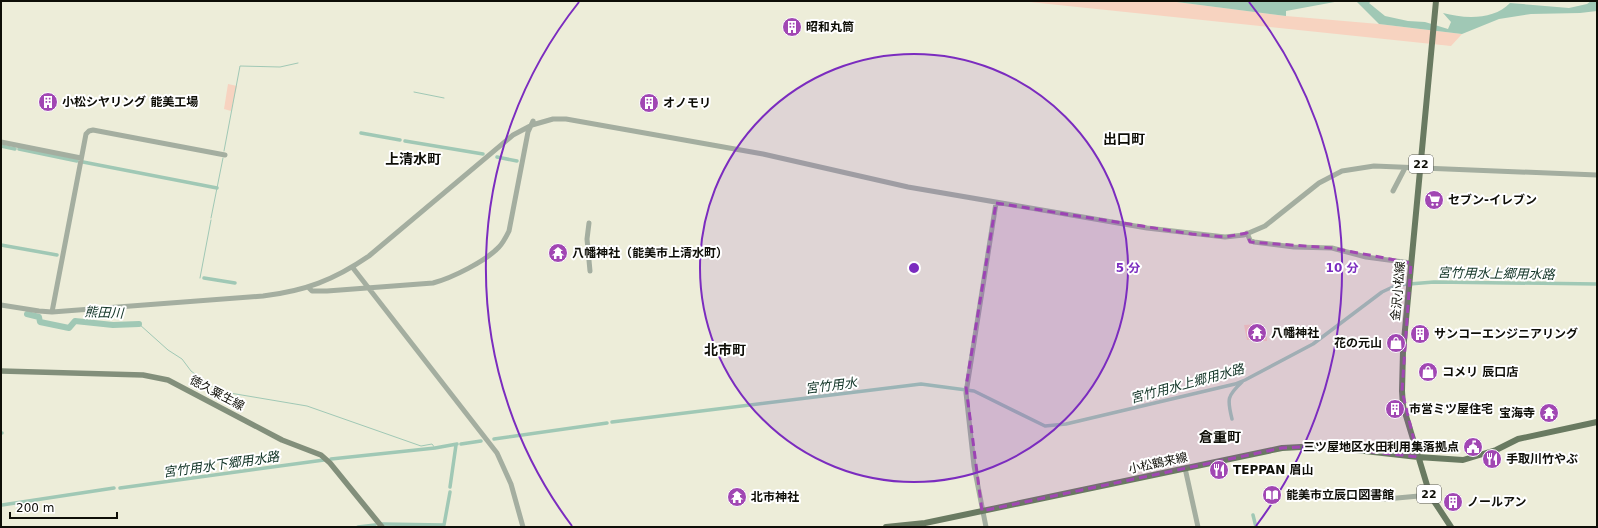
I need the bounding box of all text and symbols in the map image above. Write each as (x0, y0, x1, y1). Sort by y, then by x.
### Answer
building icon: 昭和丸筒 (781, 16, 803, 38)
place label: 昭和丸筒 (806, 20, 854, 34)
building icon: 小松シヤリング 能美工場 (37, 91, 59, 113)
building icon: オノモリ (638, 92, 660, 114)
place label: 小松シヤリング 能美工場 (62, 95, 198, 109)
place label: オノモリ (663, 96, 711, 110)
district label: 出口町 (1103, 131, 1145, 147)
district label: 上清水町 (385, 151, 441, 167)
road number: 22 (1409, 155, 1433, 173)
supermarket icon: セブン-イレブン (1423, 189, 1445, 211)
place label: セブン-イレブン (1448, 193, 1537, 207)
temple icon: 八幡神社（能美市上清水町） (547, 242, 569, 264)
place label: 八幡神社（能美市上清水町） (572, 246, 728, 260)
street label: 金沢小松線 (1388, 260, 1408, 322)
centre of rings (907, 261, 921, 275)
text: 5 分 (1116, 261, 1140, 275)
text: 10 分 (1326, 261, 1358, 275)
water label: 宮竹用水上郷用水路 (1437, 265, 1556, 282)
water label: 熊田川 (84, 304, 126, 321)
temple icon: 八幡神社 (1246, 322, 1268, 344)
building icon: サンコーエンジニアリング (1409, 323, 1431, 345)
place label: 八幡神社 (1271, 326, 1319, 340)
place label: サンコーエンジニアリング (1434, 327, 1578, 341)
shop icon: 花の元山 (1385, 332, 1407, 354)
place label: 花の元山 (1334, 336, 1382, 350)
district label: 北市町 (704, 342, 746, 358)
water label: 宮竹用水上郷用水路 (1129, 361, 1247, 406)
shop icon: コメリ 辰口店 (1417, 361, 1439, 383)
place label: コメリ 辰口店 (1442, 365, 1518, 379)
street label: 徳久粟生線 (187, 373, 247, 413)
water label: 宮竹用水 (804, 375, 860, 396)
building icon: 市営ミツ屋住宅 (1384, 398, 1406, 420)
place label: 市営ミツ屋住宅 (1409, 402, 1493, 416)
temple icon: 宝海寺 (1538, 402, 1560, 424)
place label: 宝海寺 (1499, 406, 1535, 420)
district label: 倉重町 (1199, 429, 1241, 445)
public building icon: 三ツ屋地区水田利用集落拠点 (1462, 436, 1484, 458)
place label: 三ツ屋地区水田利用集落拠点 (1303, 440, 1459, 454)
restaurant icon: 手取川竹やぶ (1481, 448, 1503, 470)
water label: 宮竹用水下郷用水路 (162, 449, 281, 480)
street label: 小松鶴来線 (1127, 450, 1189, 476)
place label: 手取川竹やぶ (1506, 452, 1578, 466)
restaurant icon: TEPPAN 眉山 (1208, 459, 1230, 481)
place label: TEPPAN 眉山 (1233, 463, 1313, 477)
library icon: 能美市立辰口図書館 (1261, 484, 1283, 506)
road number: 22 (1417, 485, 1441, 503)
temple icon: 北市神社 (726, 486, 748, 508)
place label: 能美市立辰口図書館 (1286, 488, 1394, 502)
place label: 北市神社 (751, 490, 799, 504)
building icon: ノールアン (1442, 491, 1464, 513)
scale bar (10, 494, 117, 520)
place label: ノールアン (1467, 495, 1527, 509)
text: 200 m (16, 501, 54, 515)

